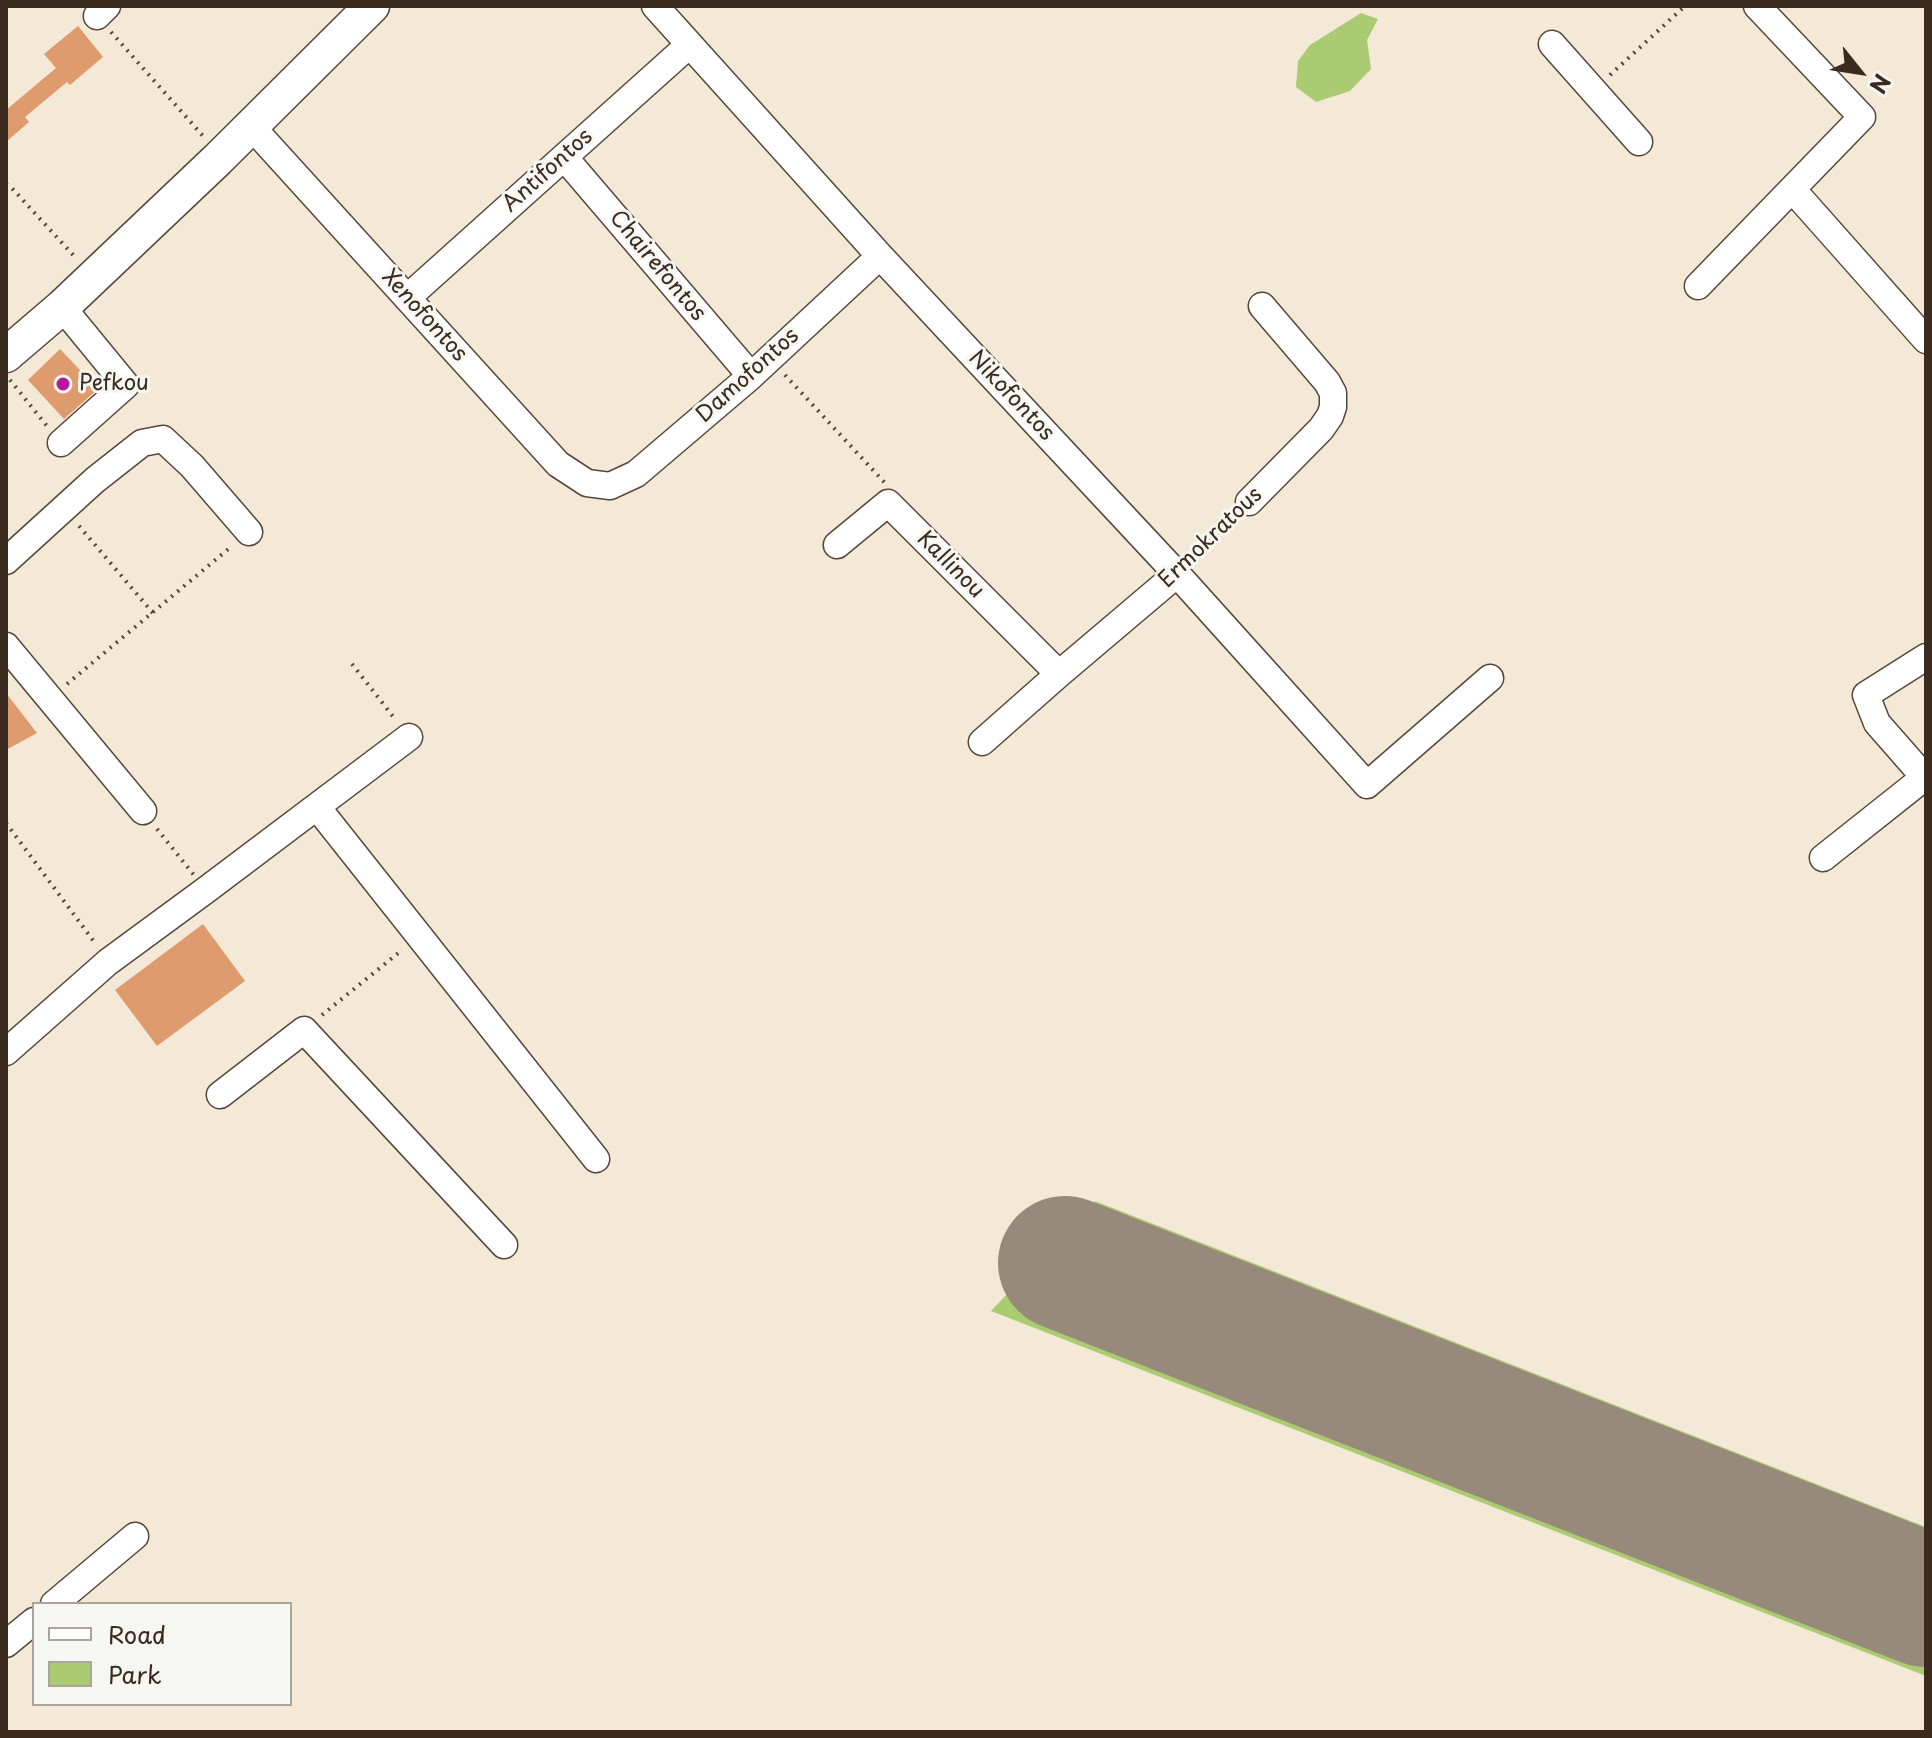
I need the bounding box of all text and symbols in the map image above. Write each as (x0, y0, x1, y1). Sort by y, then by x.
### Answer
north arrow (1820, 32, 1900, 112)
text: N (1863, 68, 1900, 100)
street label: Antifontos (498, 124, 598, 218)
street label: Chairefontos (603, 205, 711, 327)
street label: Xenofontos (376, 265, 472, 367)
street label: Damofontos (691, 323, 805, 429)
street label: Nikofontos (963, 345, 1059, 447)
place label: Pefkou (79, 371, 149, 397)
marker: Pefkou (54, 375, 72, 393)
street label: Ermokratous (1154, 482, 1268, 594)
street label: Kallinou (911, 526, 989, 604)
legend (32, 1602, 292, 1706)
text: Road (108, 1616, 166, 1652)
text: Park (108, 1656, 162, 1692)

